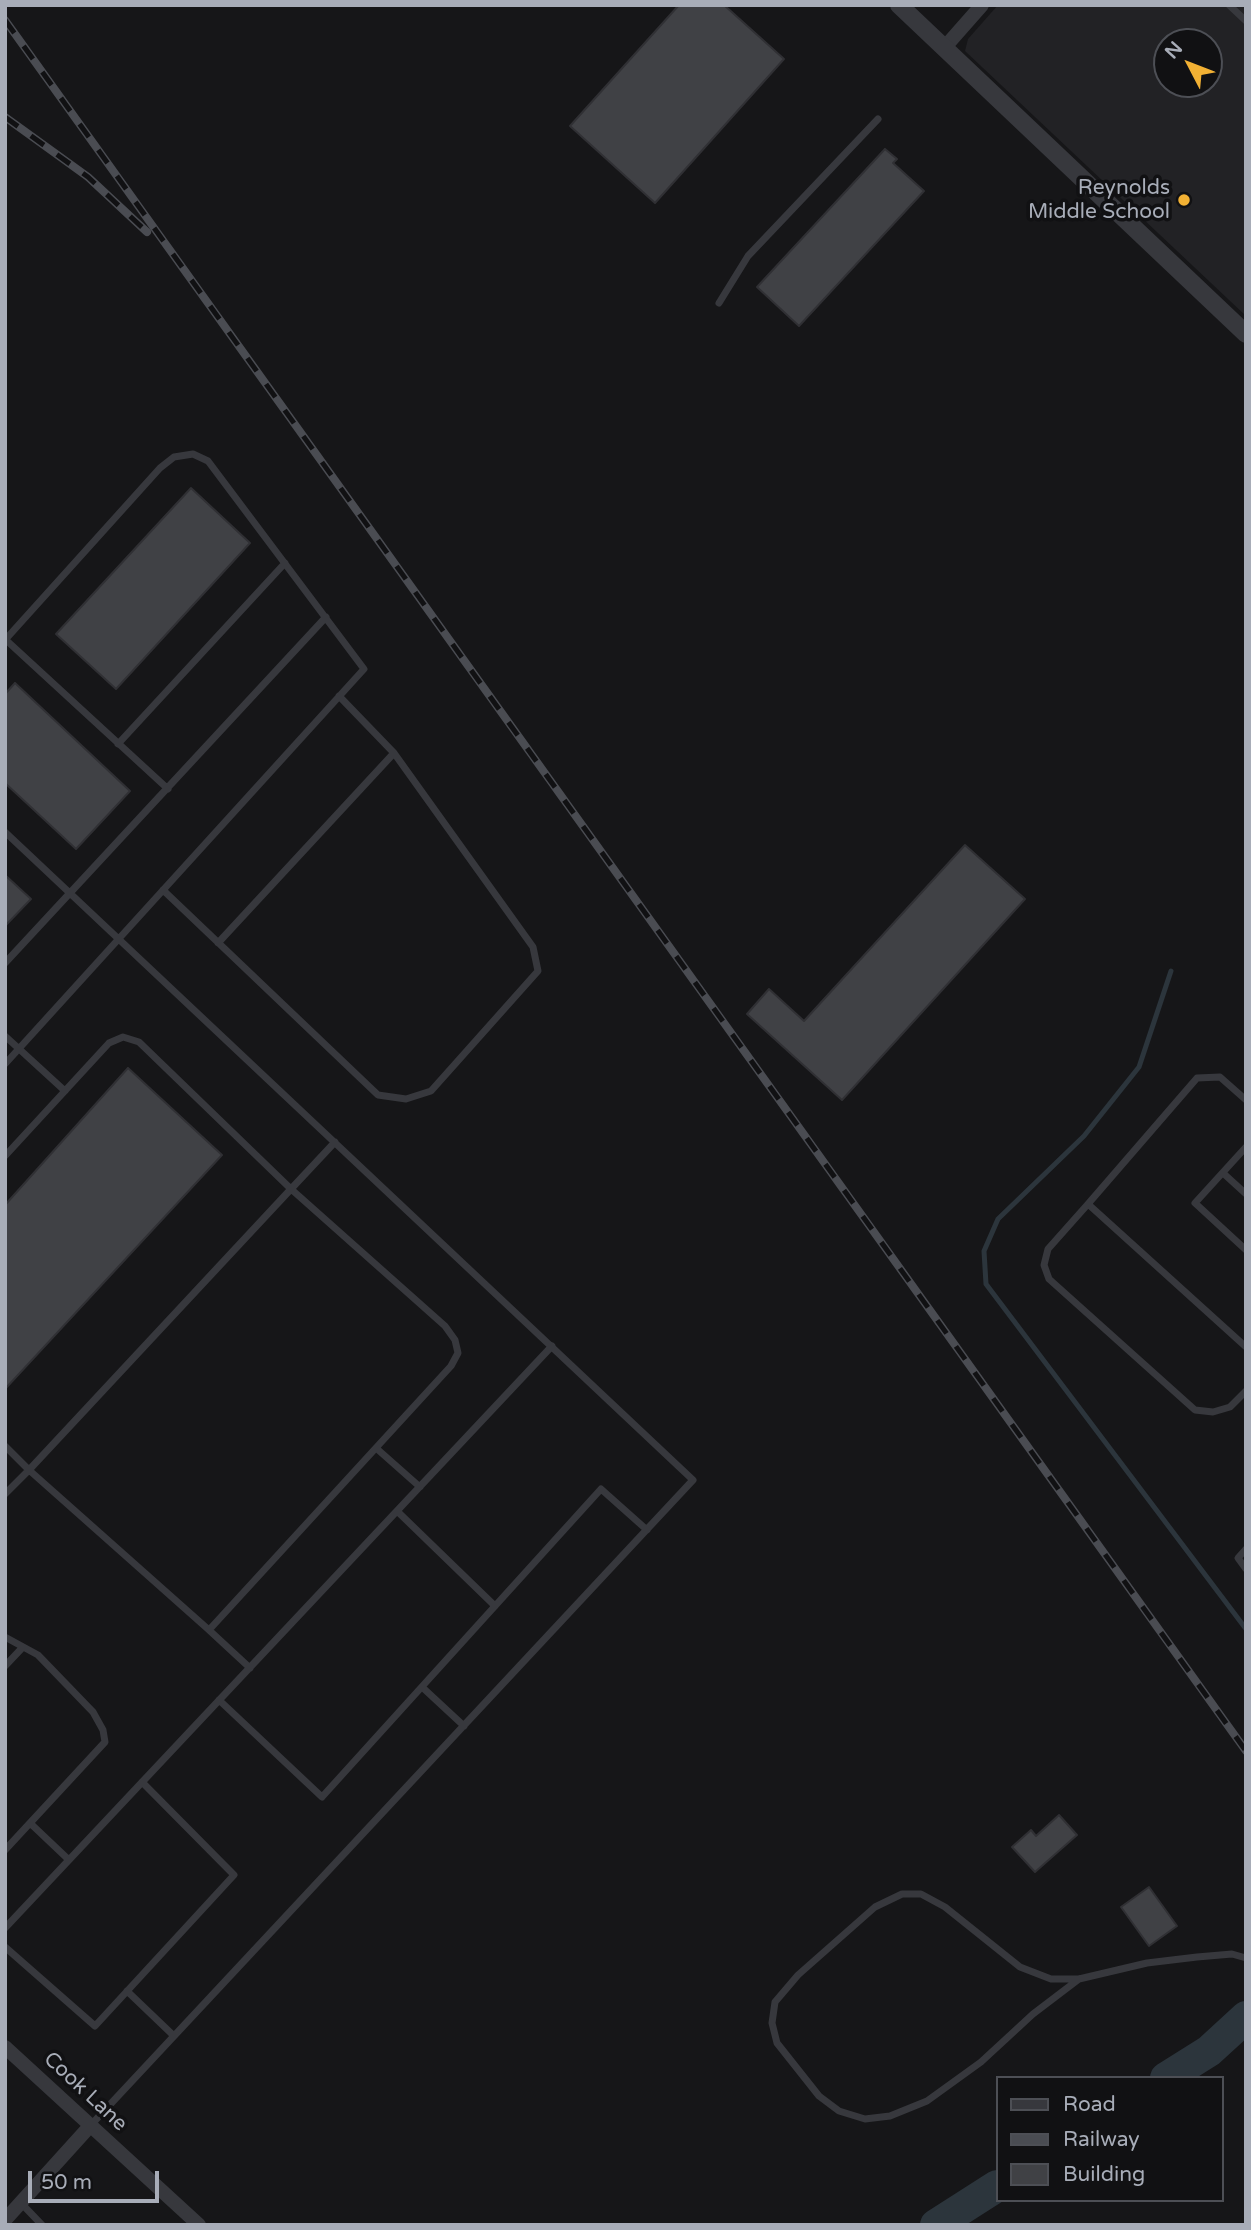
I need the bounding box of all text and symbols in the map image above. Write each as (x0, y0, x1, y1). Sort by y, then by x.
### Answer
north arrow (1153, 28, 1223, 98)
text: N (1161, 37, 1187, 63)
place label: Reynolds Middle School (1028, 175, 1170, 225)
marker: Reynolds Middle School (1176, 192, 1192, 208)
street label: Cook Lane (38, 2047, 132, 2137)
legend (996, 2076, 1223, 2202)
text: Road (1063, 2092, 1116, 2117)
text: Railway (1063, 2127, 1140, 2152)
scale bar (32, 2156, 163, 2200)
text: Building (1063, 2162, 1145, 2187)
text: 50 m (41, 2170, 92, 2195)

